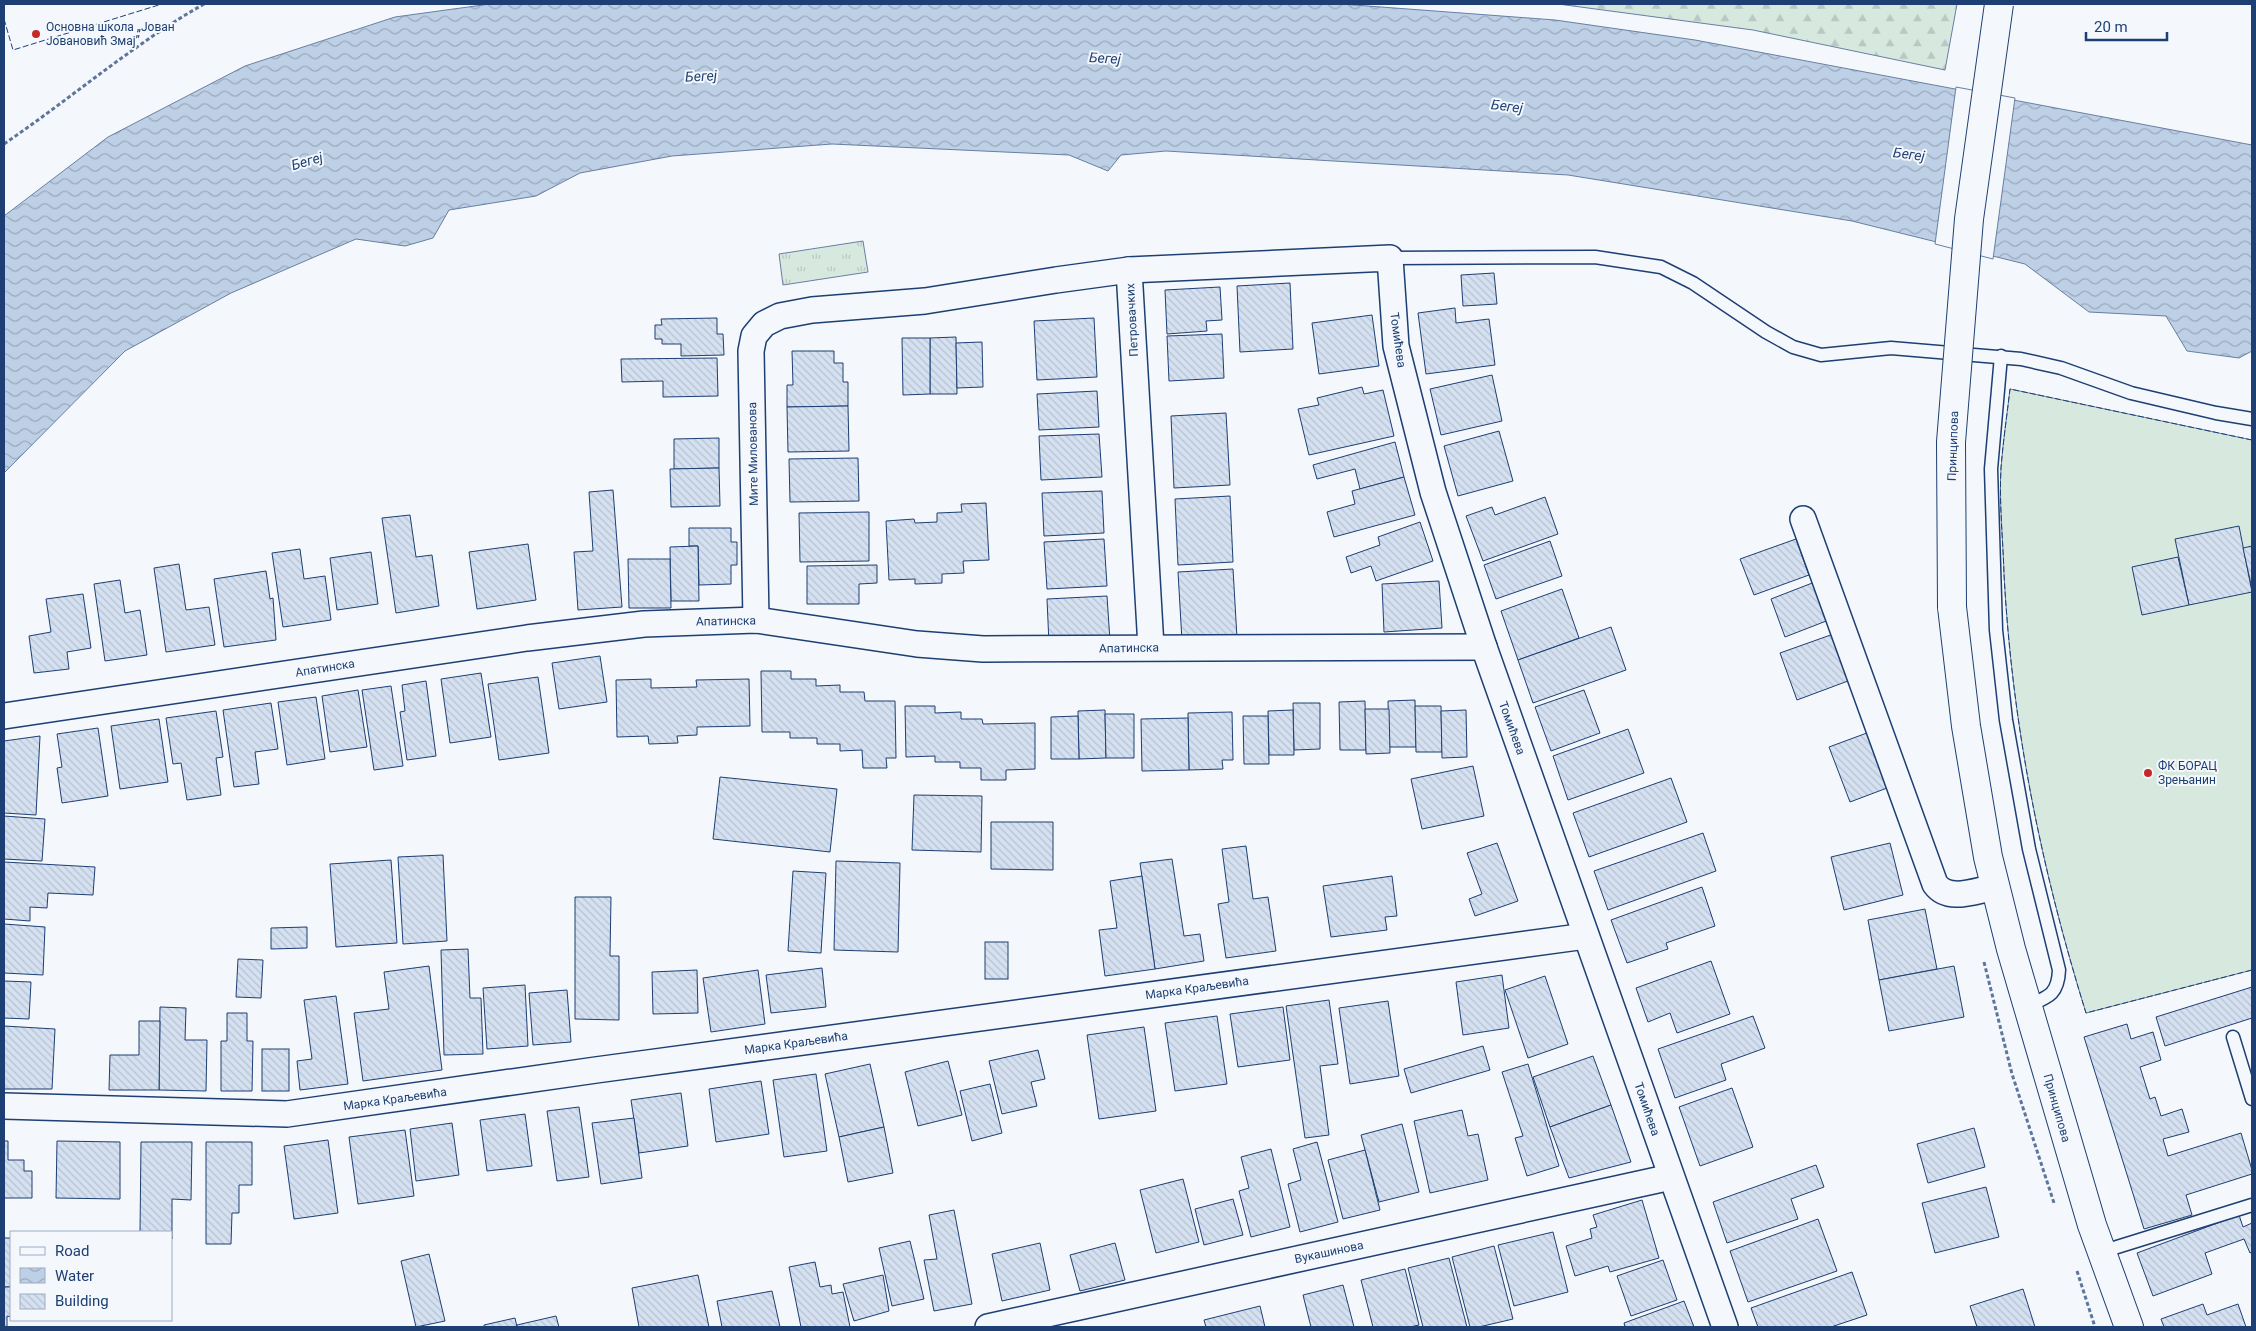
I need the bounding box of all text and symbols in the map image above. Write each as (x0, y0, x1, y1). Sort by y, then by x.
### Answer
scale bar (2086, 10, 2167, 42)
text: 20 m (2094, 18, 2128, 36)
place label: Основна школа „Јован Јовановић Змај” (46, 20, 175, 48)
marker: Основна школа „Јован Јовановић Змај” (30, 28, 42, 40)
water label: Бегеј (1089, 49, 1122, 67)
water label: Бегеј (685, 67, 718, 85)
water label: Бегеј (1490, 96, 1525, 116)
water label: Бегеј (1892, 144, 1927, 164)
water label: Бегеј (289, 149, 325, 173)
street label: Петровачких (1123, 283, 1141, 357)
street label: Томићева (1387, 311, 1409, 369)
street label: Мите Милованова (745, 402, 761, 506)
street label: Принципова (1945, 411, 1961, 481)
street label: Апатинска (696, 613, 756, 629)
street label: Апатинска (1099, 640, 1159, 656)
street label: Апатинска (294, 656, 356, 680)
street label: Томићева (1496, 699, 1528, 757)
place label: ФК БОРАЦ Зрењанин (2158, 759, 2217, 787)
marker: ФК БОРАЦ Зрењанин (2142, 767, 2154, 779)
street label: Марка Краљевића (1144, 974, 1250, 1002)
street label: Марка Краљевића (743, 1029, 849, 1057)
street label: Принципова (2041, 1072, 2073, 1144)
street label: Томићева (1631, 1080, 1663, 1138)
street label: Марка Краљевића (342, 1085, 448, 1113)
legend (10, 1231, 172, 1321)
street label: Вукашинова (1293, 1238, 1365, 1266)
text: Road (55, 1242, 89, 1260)
text: Water (55, 1267, 94, 1285)
text: Building (55, 1292, 109, 1310)

